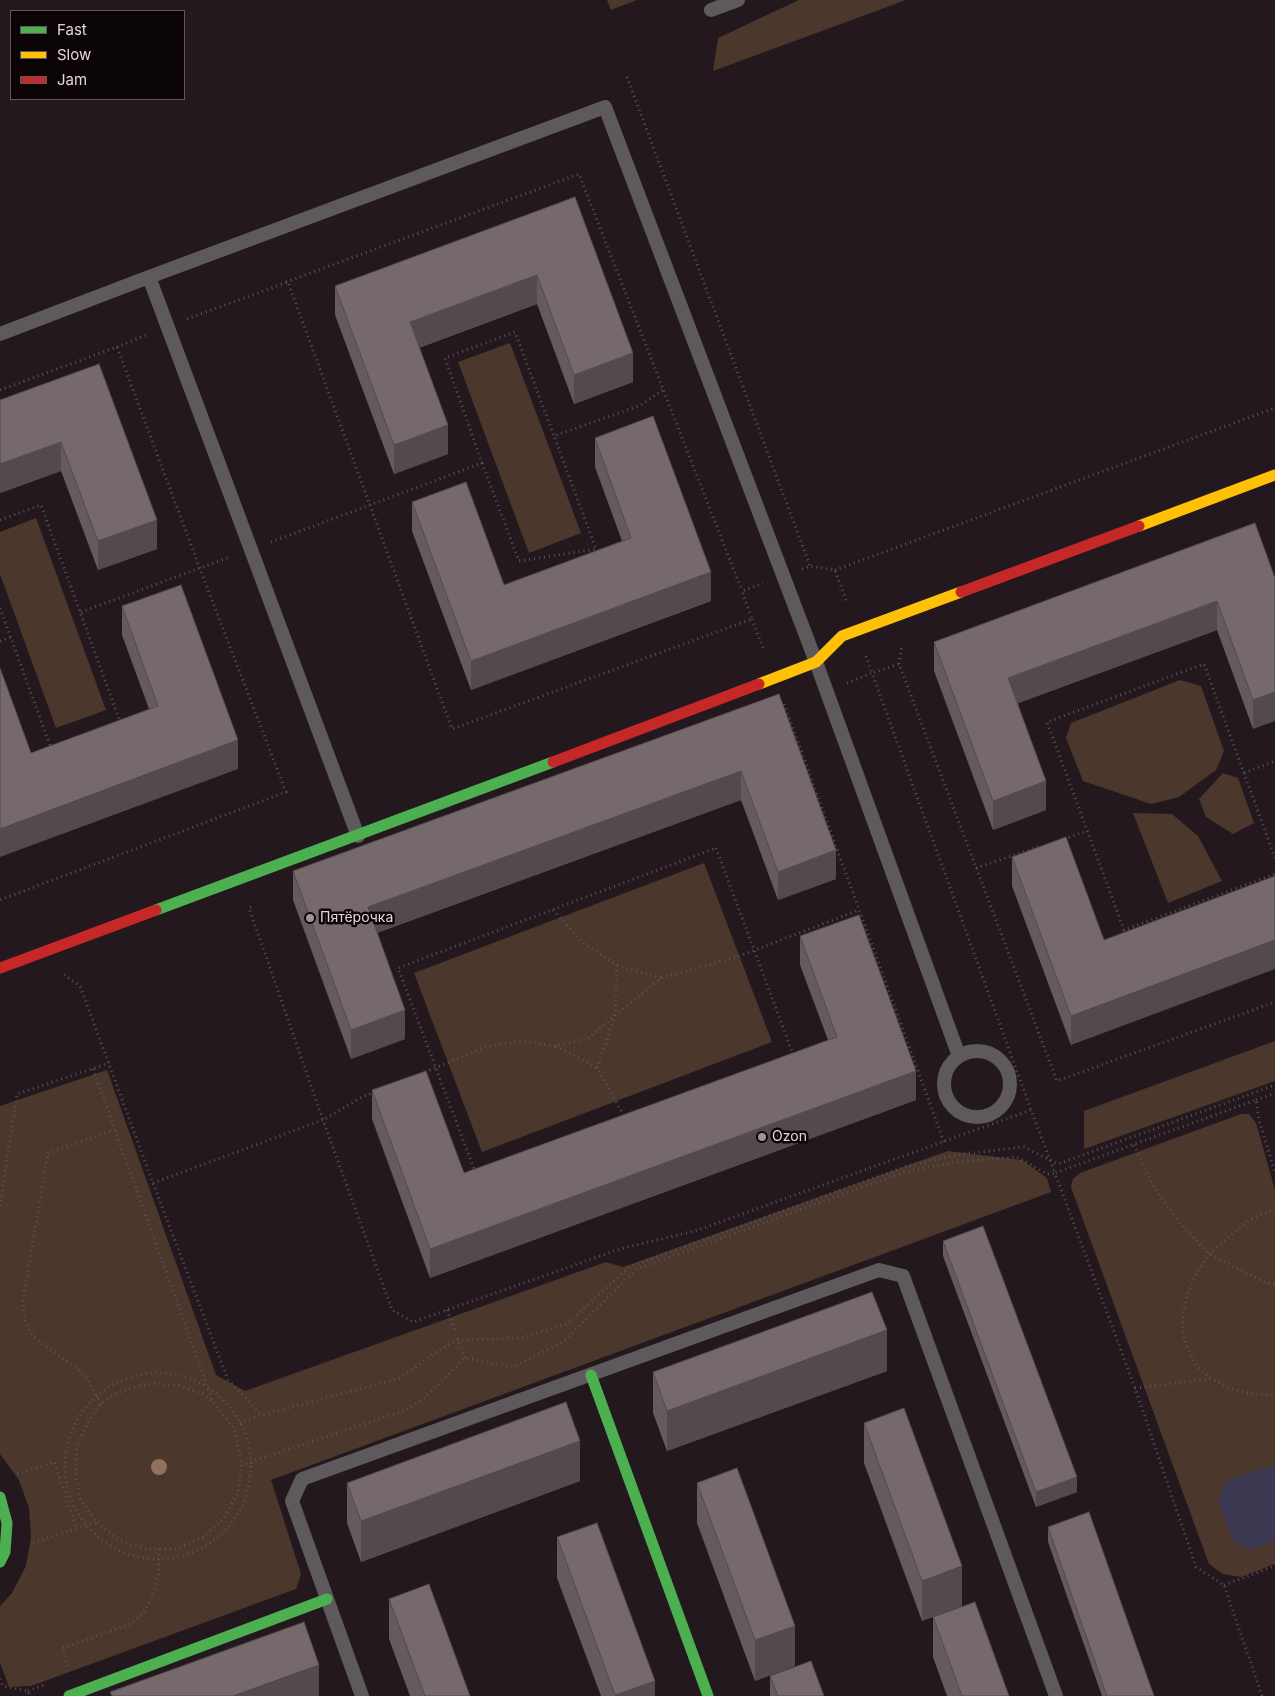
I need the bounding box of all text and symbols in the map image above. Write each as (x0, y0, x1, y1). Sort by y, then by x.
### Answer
legend (10, 10, 185, 100)
text: Fast (57, 20, 87, 39)
text: Slow (57, 45, 91, 64)
text: Jam (57, 70, 87, 89)
place label: Пятёрочка (320, 910, 393, 926)
marker: Пятёрочка (304, 912, 316, 924)
place label: Ozon (772, 1129, 807, 1145)
marker: Ozon (756, 1131, 768, 1143)

